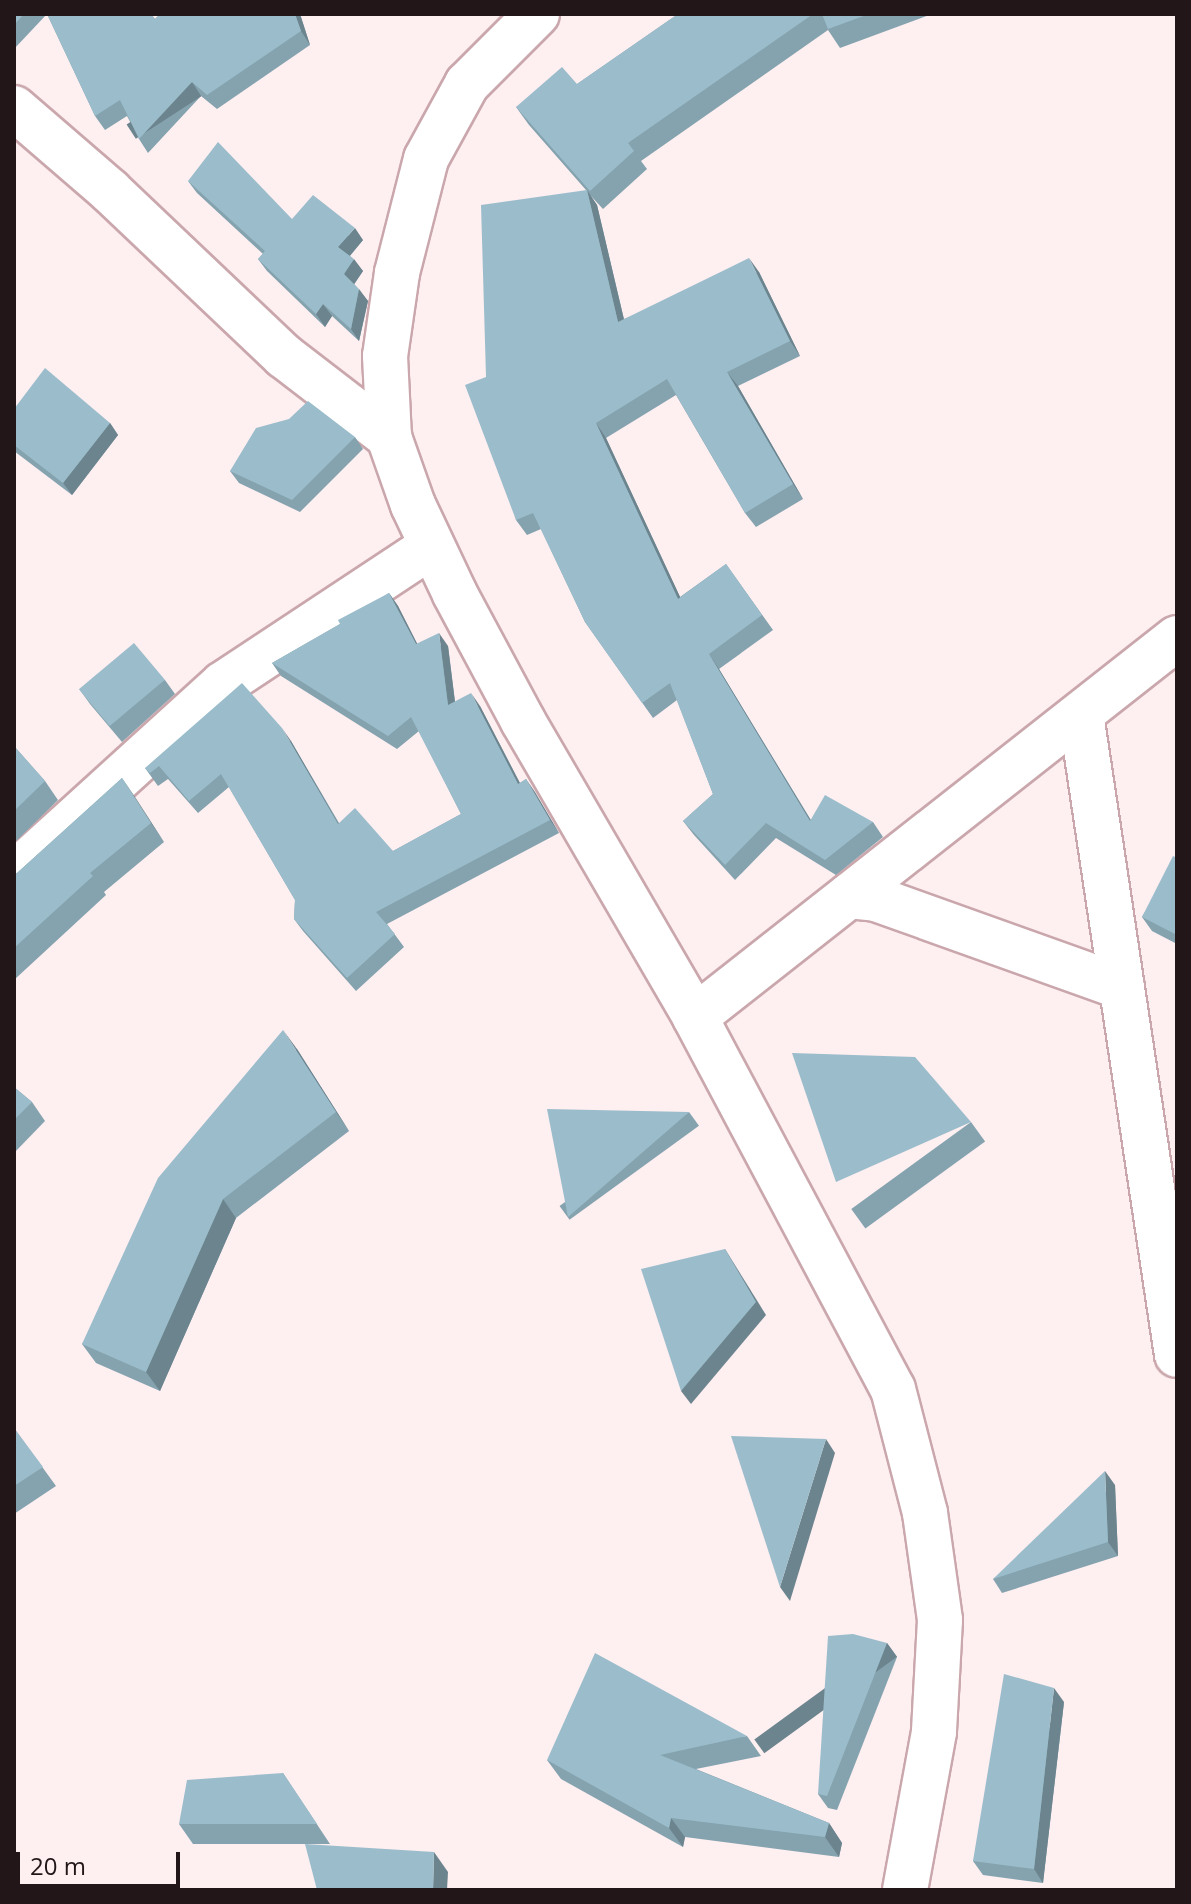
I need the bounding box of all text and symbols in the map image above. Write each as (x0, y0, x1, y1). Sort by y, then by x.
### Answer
scale bar (20, 1836, 184, 1886)
text: 20 m (30, 1849, 86, 1882)

